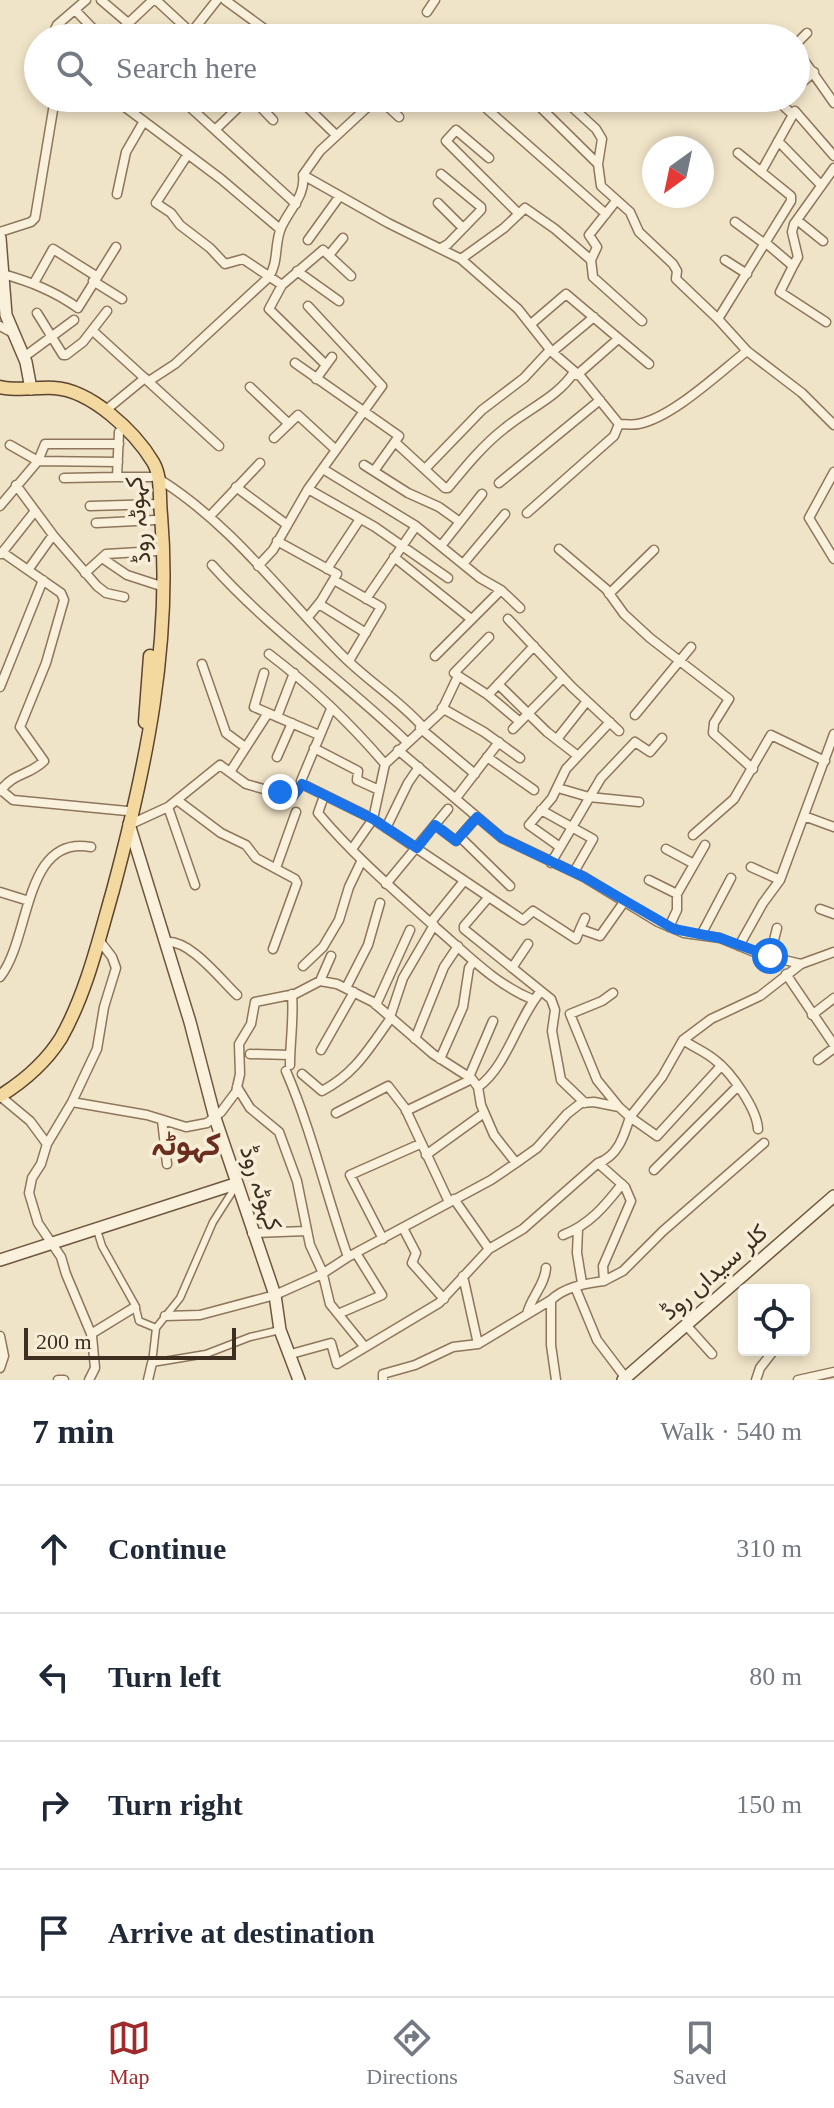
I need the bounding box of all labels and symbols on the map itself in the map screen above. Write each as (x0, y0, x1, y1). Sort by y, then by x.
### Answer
north arrow (642, 136, 714, 208)
street label: کہوٹہ روڈ (120, 475, 157, 565)
route end (262, 774, 298, 810)
route start (752, 938, 788, 974)
district label: کہوٹہ (151, 1126, 221, 1164)
street label: کہوٹہ روڈ (233, 1142, 287, 1234)
street label: کلر سیداں روڈ (656, 1219, 774, 1327)
scale bar (24, 1324, 236, 1360)

